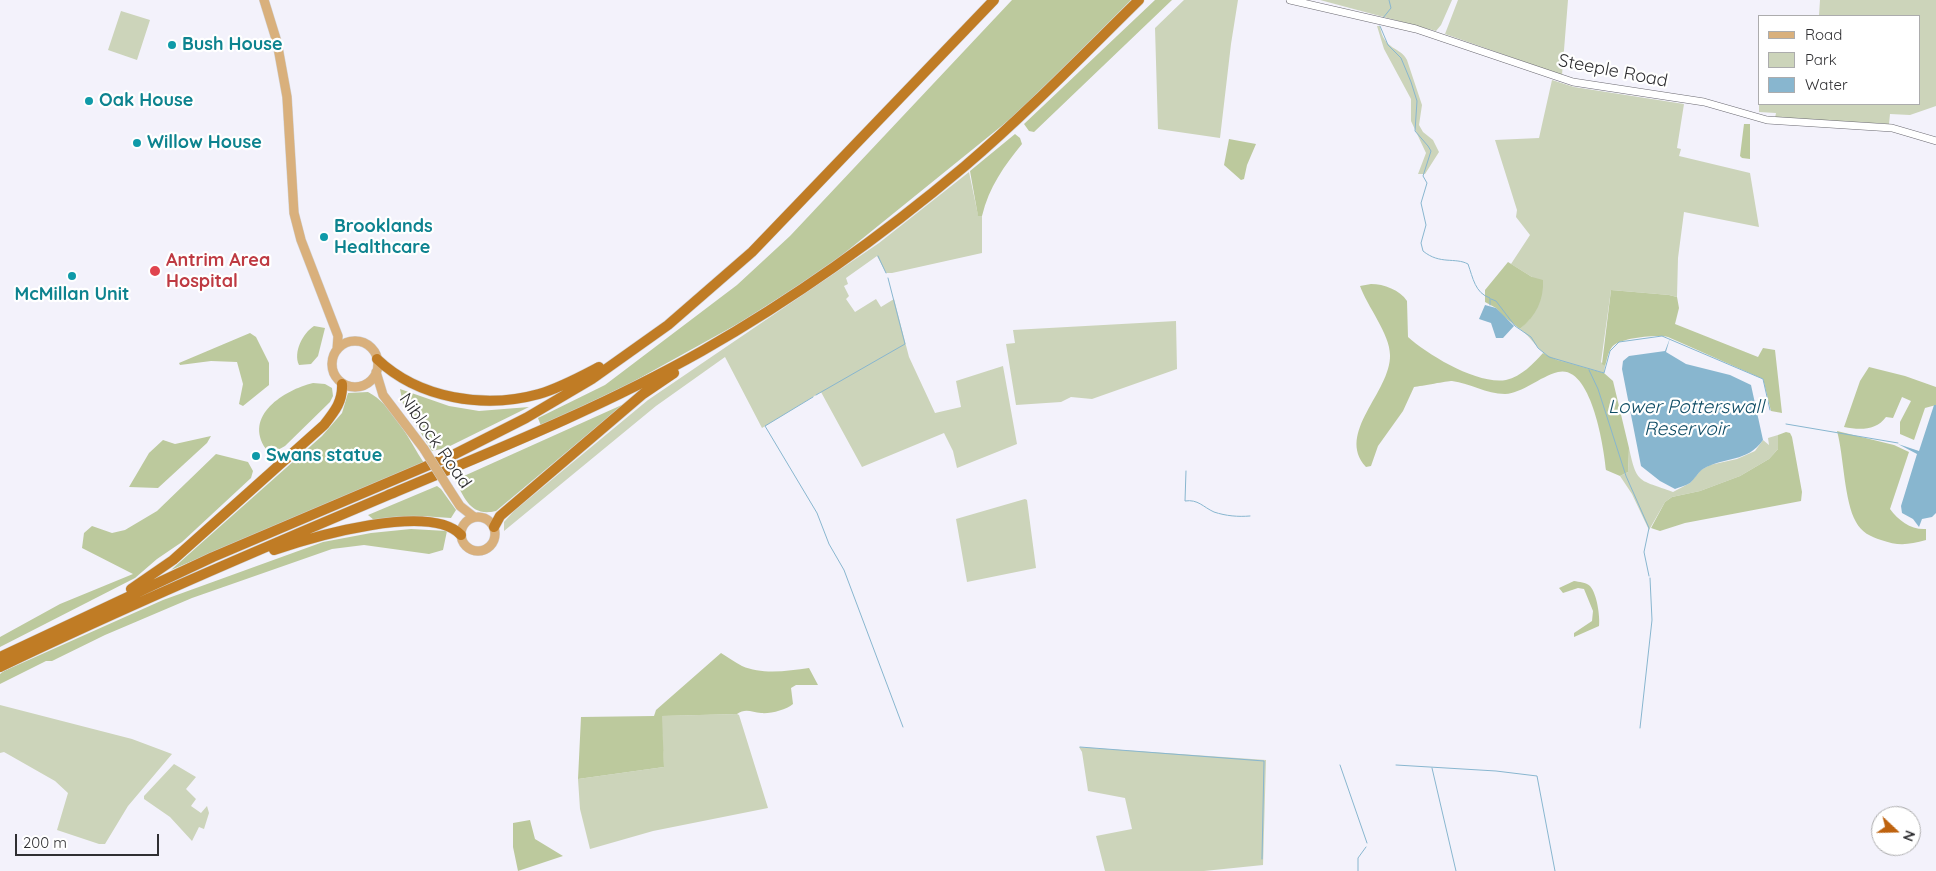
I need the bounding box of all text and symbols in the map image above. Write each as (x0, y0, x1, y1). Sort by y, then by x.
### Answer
legend (1758, 15, 1921, 105)
text: Road (1805, 25, 1842, 44)
place label: Bush House (182, 34, 283, 56)
marker: Bush House (166, 39, 178, 51)
street label: Steeple Road (1556, 50, 1670, 92)
text: Park (1805, 50, 1837, 69)
text: Water (1805, 75, 1848, 94)
place label: Oak House (99, 90, 193, 112)
marker: Oak House (83, 95, 95, 107)
place label: Willow House (147, 132, 262, 154)
marker: Willow House (131, 137, 143, 149)
place label: Brooklands Healthcare (334, 216, 433, 258)
marker: Brooklands Healthcare (318, 231, 330, 243)
place label: Antrim Area Hospital (166, 250, 270, 292)
marker: Antrim Area Hospital (148, 264, 162, 278)
marker: McMillan Unit (66, 270, 78, 282)
place label: McMillan Unit (15, 284, 129, 306)
street label: Niblock Road (394, 389, 476, 493)
water label: Lower Potterswall Reservoir (1608, 396, 1764, 440)
place label: Swans statue (266, 445, 382, 467)
marker: Swans statue (250, 450, 262, 462)
north arrow (1871, 806, 1921, 856)
scale bar (18, 824, 161, 856)
text: N (1899, 828, 1919, 844)
text: 200 m (23, 833, 67, 852)

